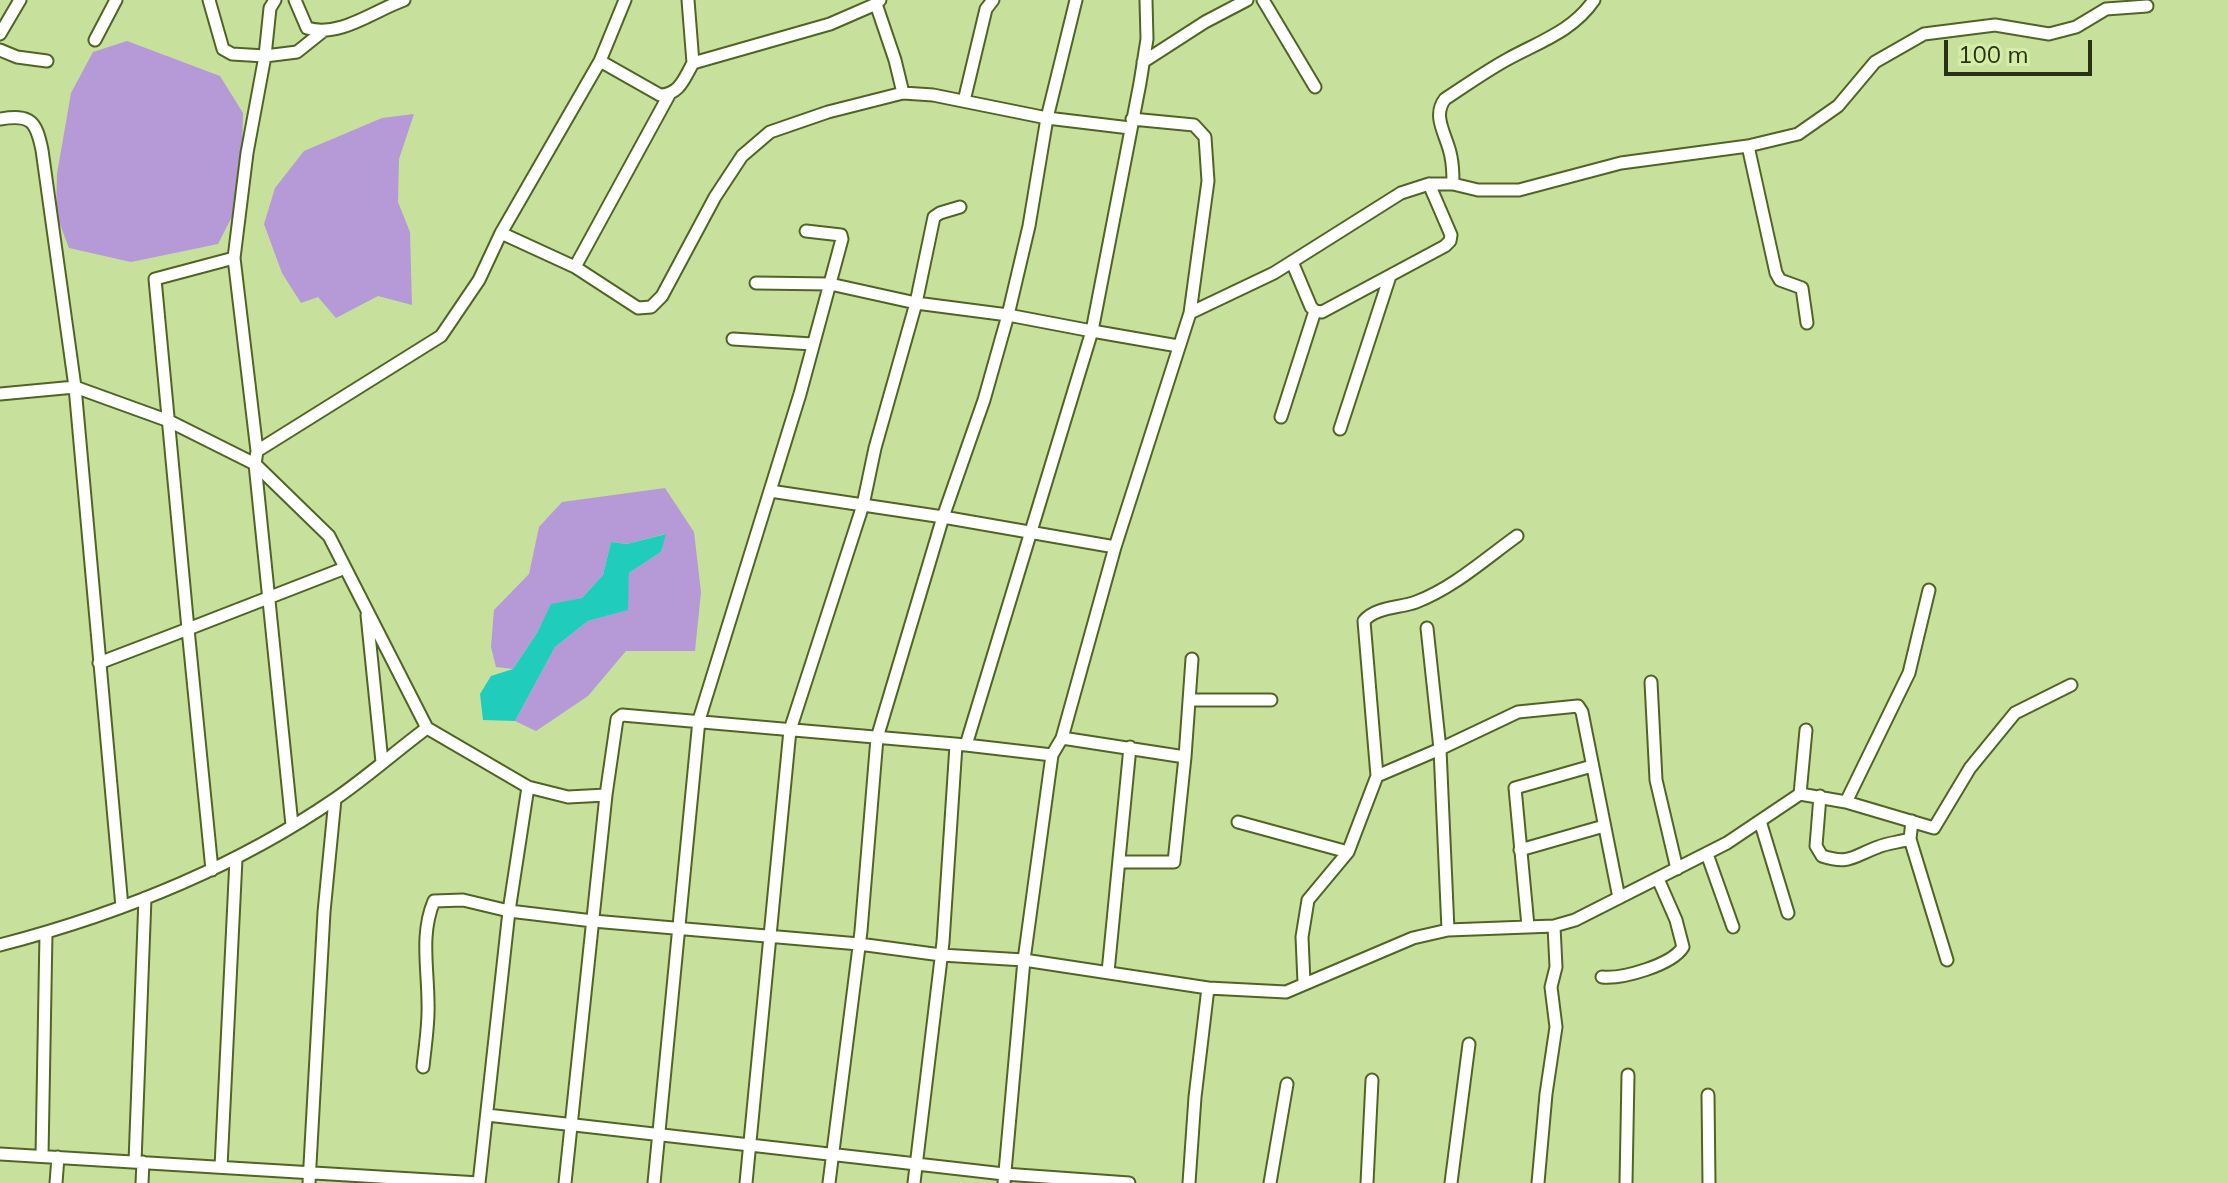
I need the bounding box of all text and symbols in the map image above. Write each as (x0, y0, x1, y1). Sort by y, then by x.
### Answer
scale bar (1948, 24, 2096, 74)
text: 100 m (1958, 39, 2029, 69)

